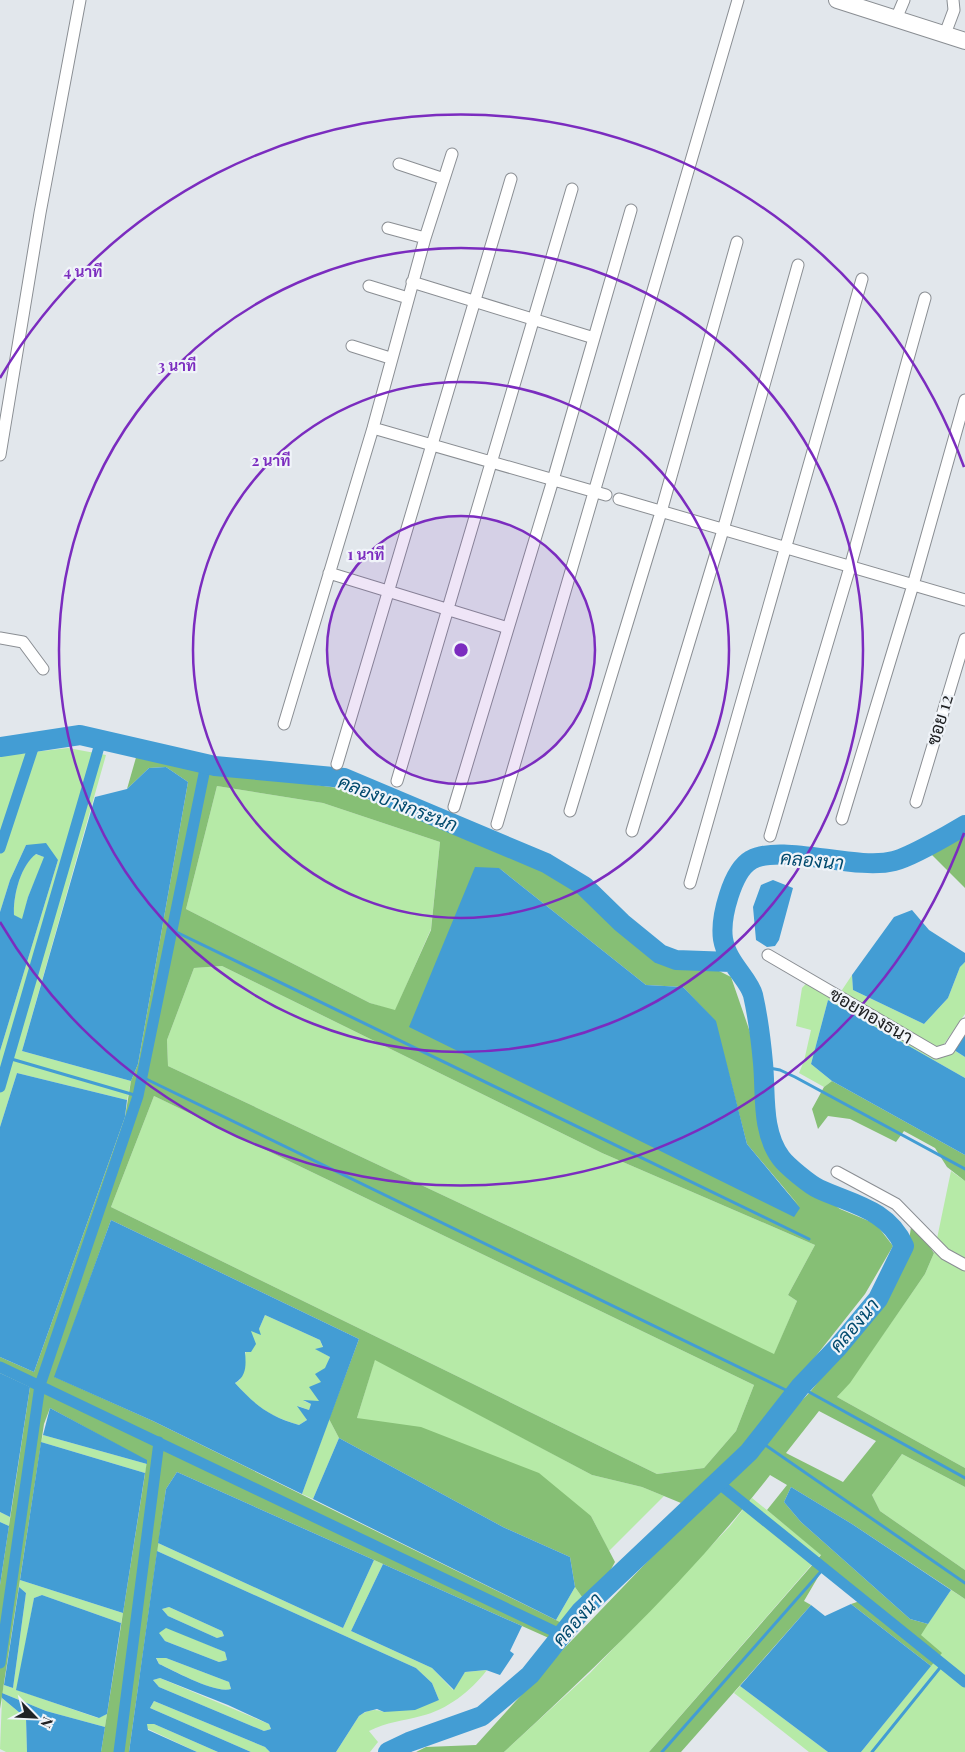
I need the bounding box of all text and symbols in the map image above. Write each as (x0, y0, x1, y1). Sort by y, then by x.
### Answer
text: 4 นาที (64, 261, 103, 281)
text: 3 นาที (158, 355, 196, 375)
text: 2 นาที (252, 450, 291, 470)
text: 1 นาที (348, 544, 385, 564)
centre of rings (452, 641, 470, 659)
street label: ซอย 12 (920, 691, 958, 748)
water label: คลองบางกระนก (335, 767, 462, 837)
water label: คลองนา (779, 843, 845, 875)
street label: ซอยทองธนา (825, 982, 918, 1049)
water label: คลองนา (823, 1292, 884, 1357)
water label: คลองนา (545, 1586, 607, 1651)
north arrow (10, 1692, 60, 1742)
text: N (37, 1714, 58, 1731)

